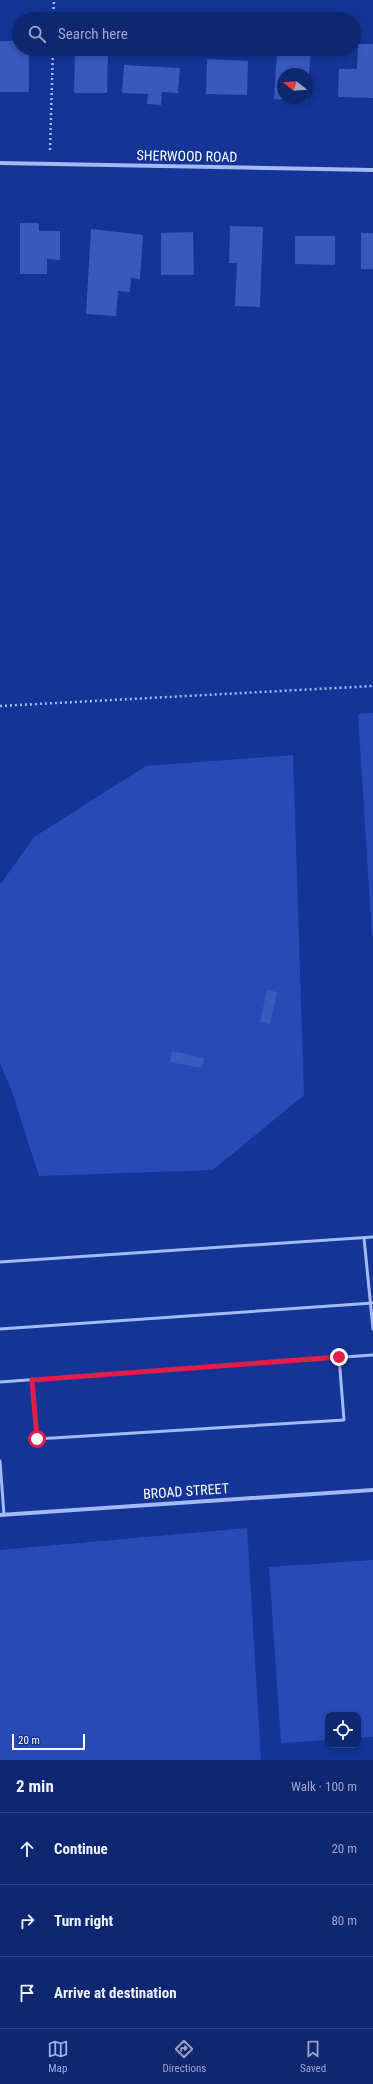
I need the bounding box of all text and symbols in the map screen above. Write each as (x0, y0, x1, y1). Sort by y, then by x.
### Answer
search box (12, 12, 361, 56)
icon: search (26, 23, 48, 45)
text: Search here (58, 25, 128, 43)
north arrow (277, 68, 313, 104)
street label: SHERWOOD ROAD (136, 147, 238, 165)
route end (330, 1348, 348, 1366)
route start (28, 1430, 46, 1448)
street label: BROAD STREET (143, 1480, 229, 1502)
map controls (325, 1712, 361, 1748)
button: locate (325, 1712, 361, 1748)
scale bar (12, 1732, 85, 1751)
text: 20 m (18, 1734, 40, 1747)
text: 2 min (16, 1776, 54, 1796)
text: Walk · 100 m (291, 1779, 357, 1794)
icon: ahead (16, 1838, 38, 1860)
text: Continue (54, 1840, 108, 1858)
text: 20 m (331, 1841, 357, 1856)
icon: right (16, 1910, 38, 1932)
text: Turn right (54, 1912, 113, 1930)
text: 80 m (331, 1913, 357, 1928)
icon: arrive (16, 1982, 38, 2004)
text: Arrive at destination (54, 1984, 177, 2002)
tab: Map (47, 2038, 69, 2075)
tab: Directions (162, 2038, 206, 2075)
tab: Saved (300, 2038, 326, 2075)

